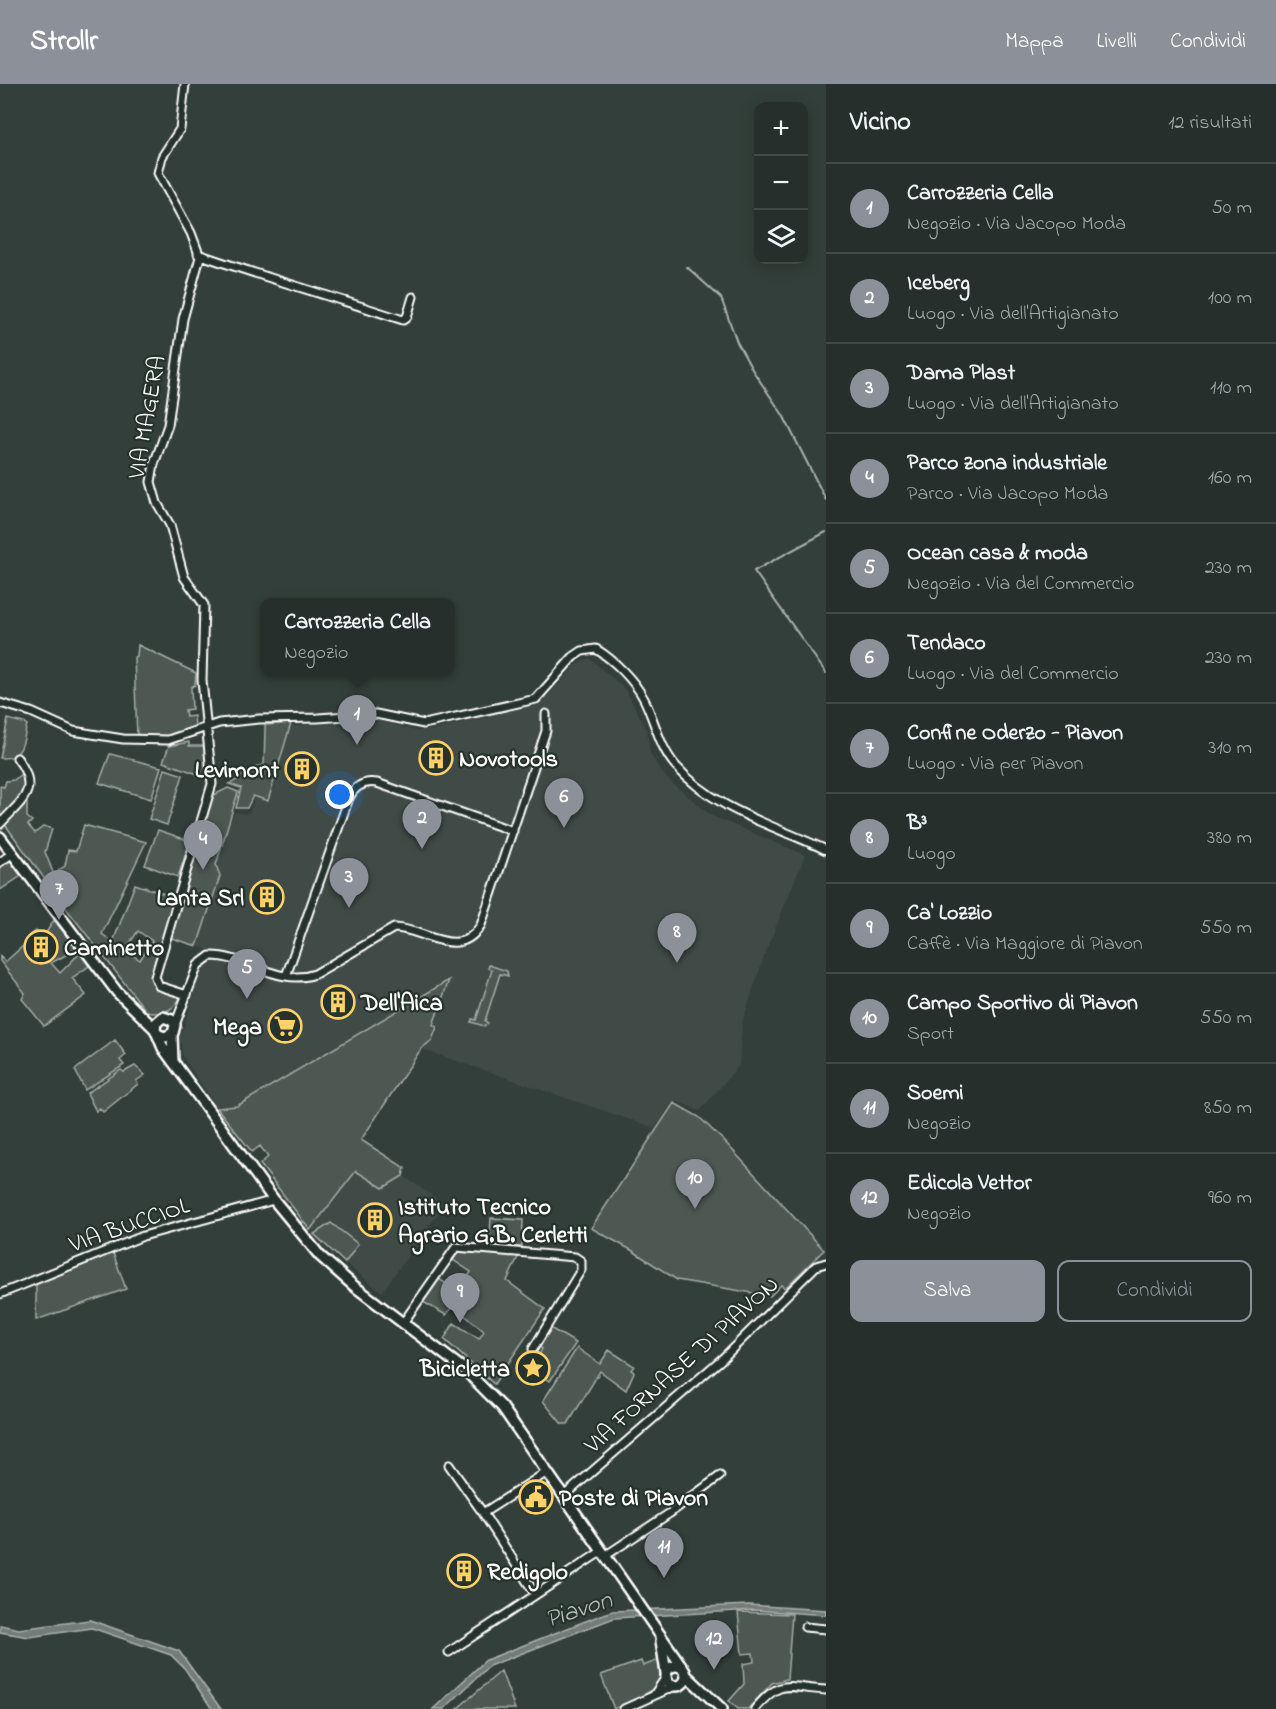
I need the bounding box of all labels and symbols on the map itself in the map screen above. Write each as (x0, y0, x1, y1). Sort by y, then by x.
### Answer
street label: VIA MAGERA (120, 353, 177, 483)
pin: 1 (338, 696, 376, 745)
building icon: Novotools (418, 740, 454, 776)
place label: Novotools (459, 743, 558, 778)
building icon: Levimont (284, 751, 320, 787)
place label: Levimont (195, 754, 280, 789)
pin: 6 (544, 778, 584, 828)
your location (325, 780, 354, 809)
pin: 2 (402, 800, 442, 849)
pin: 4 (184, 820, 222, 870)
pin: 3 (330, 858, 368, 908)
pin: 7 (40, 870, 78, 920)
building icon: Lanta Srl (249, 879, 285, 915)
place label: Lanta Srl (156, 882, 244, 917)
pin: 8 (658, 914, 696, 963)
building icon: Caminetto (23, 929, 59, 965)
place label: Caminetto (64, 932, 164, 967)
pin: 5 (228, 950, 266, 999)
building icon: Dell'Aica (320, 984, 356, 1020)
place label: Dell'Aica (360, 987, 443, 1022)
supermarket icon: Mega (267, 1008, 303, 1044)
place label: Mega (213, 1011, 262, 1047)
pin: 10 (676, 1160, 714, 1209)
street label: VIA BUCCIOL (64, 1189, 195, 1264)
place label: Istituto Tecnico Agrario G.B. Cerletti (398, 1191, 588, 1255)
building icon: Istituto Tecnico Agrario G.B. Cerletti (357, 1202, 393, 1238)
street label: VIA FORNASE DI PIAVON (577, 1269, 788, 1464)
pin: 9 (440, 1274, 480, 1323)
place icon: Bicicletta (515, 1350, 551, 1386)
place label: Bicicletta (419, 1353, 510, 1388)
public building icon: Poste di Piavon (518, 1479, 554, 1515)
place label: Poste di Piavon (559, 1482, 708, 1517)
pin: 11 (644, 1528, 684, 1578)
building icon: Redigolo (446, 1553, 482, 1589)
place label: Redigolo (487, 1556, 568, 1592)
water label: Piavon (540, 1582, 619, 1640)
pin: 12 (694, 1620, 734, 1670)

